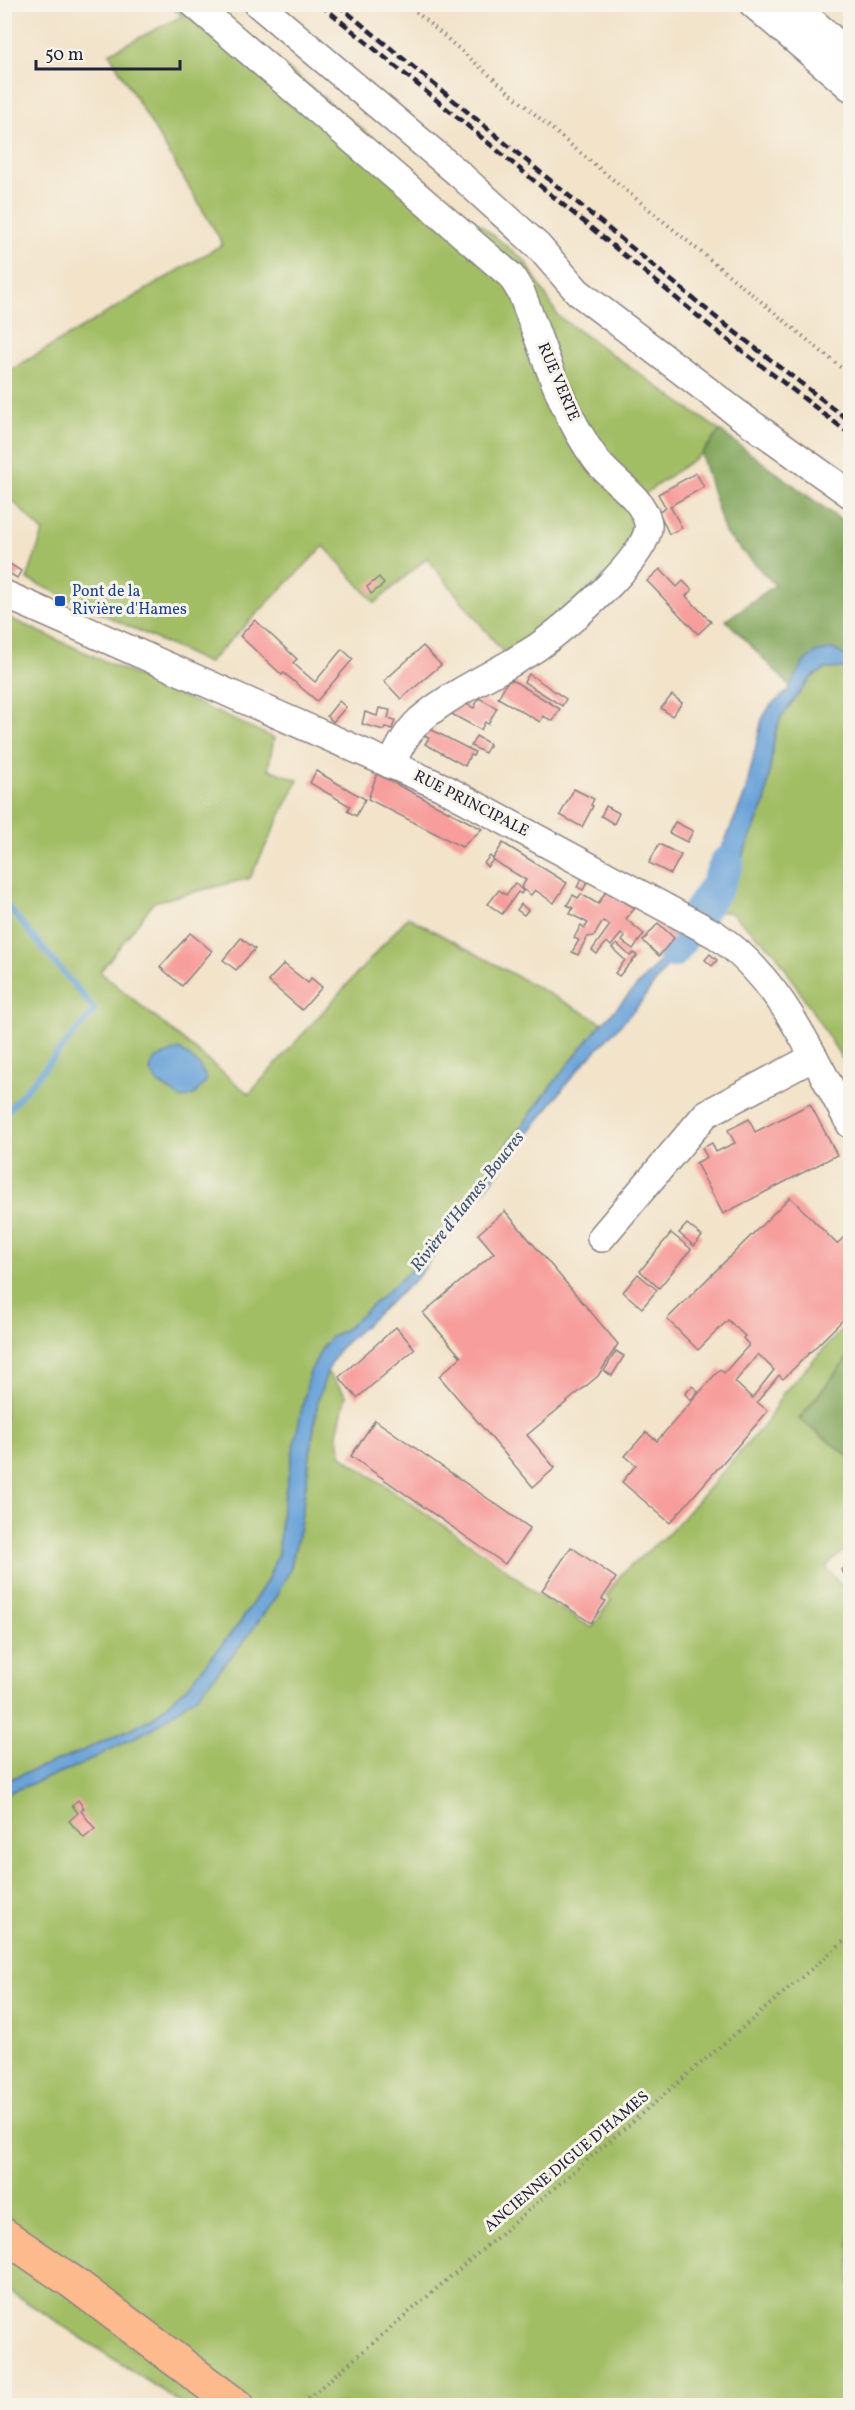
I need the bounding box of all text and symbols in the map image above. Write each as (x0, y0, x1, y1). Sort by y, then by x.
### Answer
scale bar (36, 33, 180, 71)
text: 50 m (45, 43, 84, 68)
street label: RUE VERTE (532, 339, 584, 425)
place label: Pont de la Rivière d'Hames (72, 581, 187, 621)
marker: Pont de la Rivière d'Hames (53, 594, 67, 608)
street label: RUE PRINCIPALE (410, 765, 532, 843)
water label: Rivière d'Hames-Boucres (405, 1126, 531, 1278)
street label: ANCIENNE DIGUE D'HAMES (480, 2086, 654, 2238)

